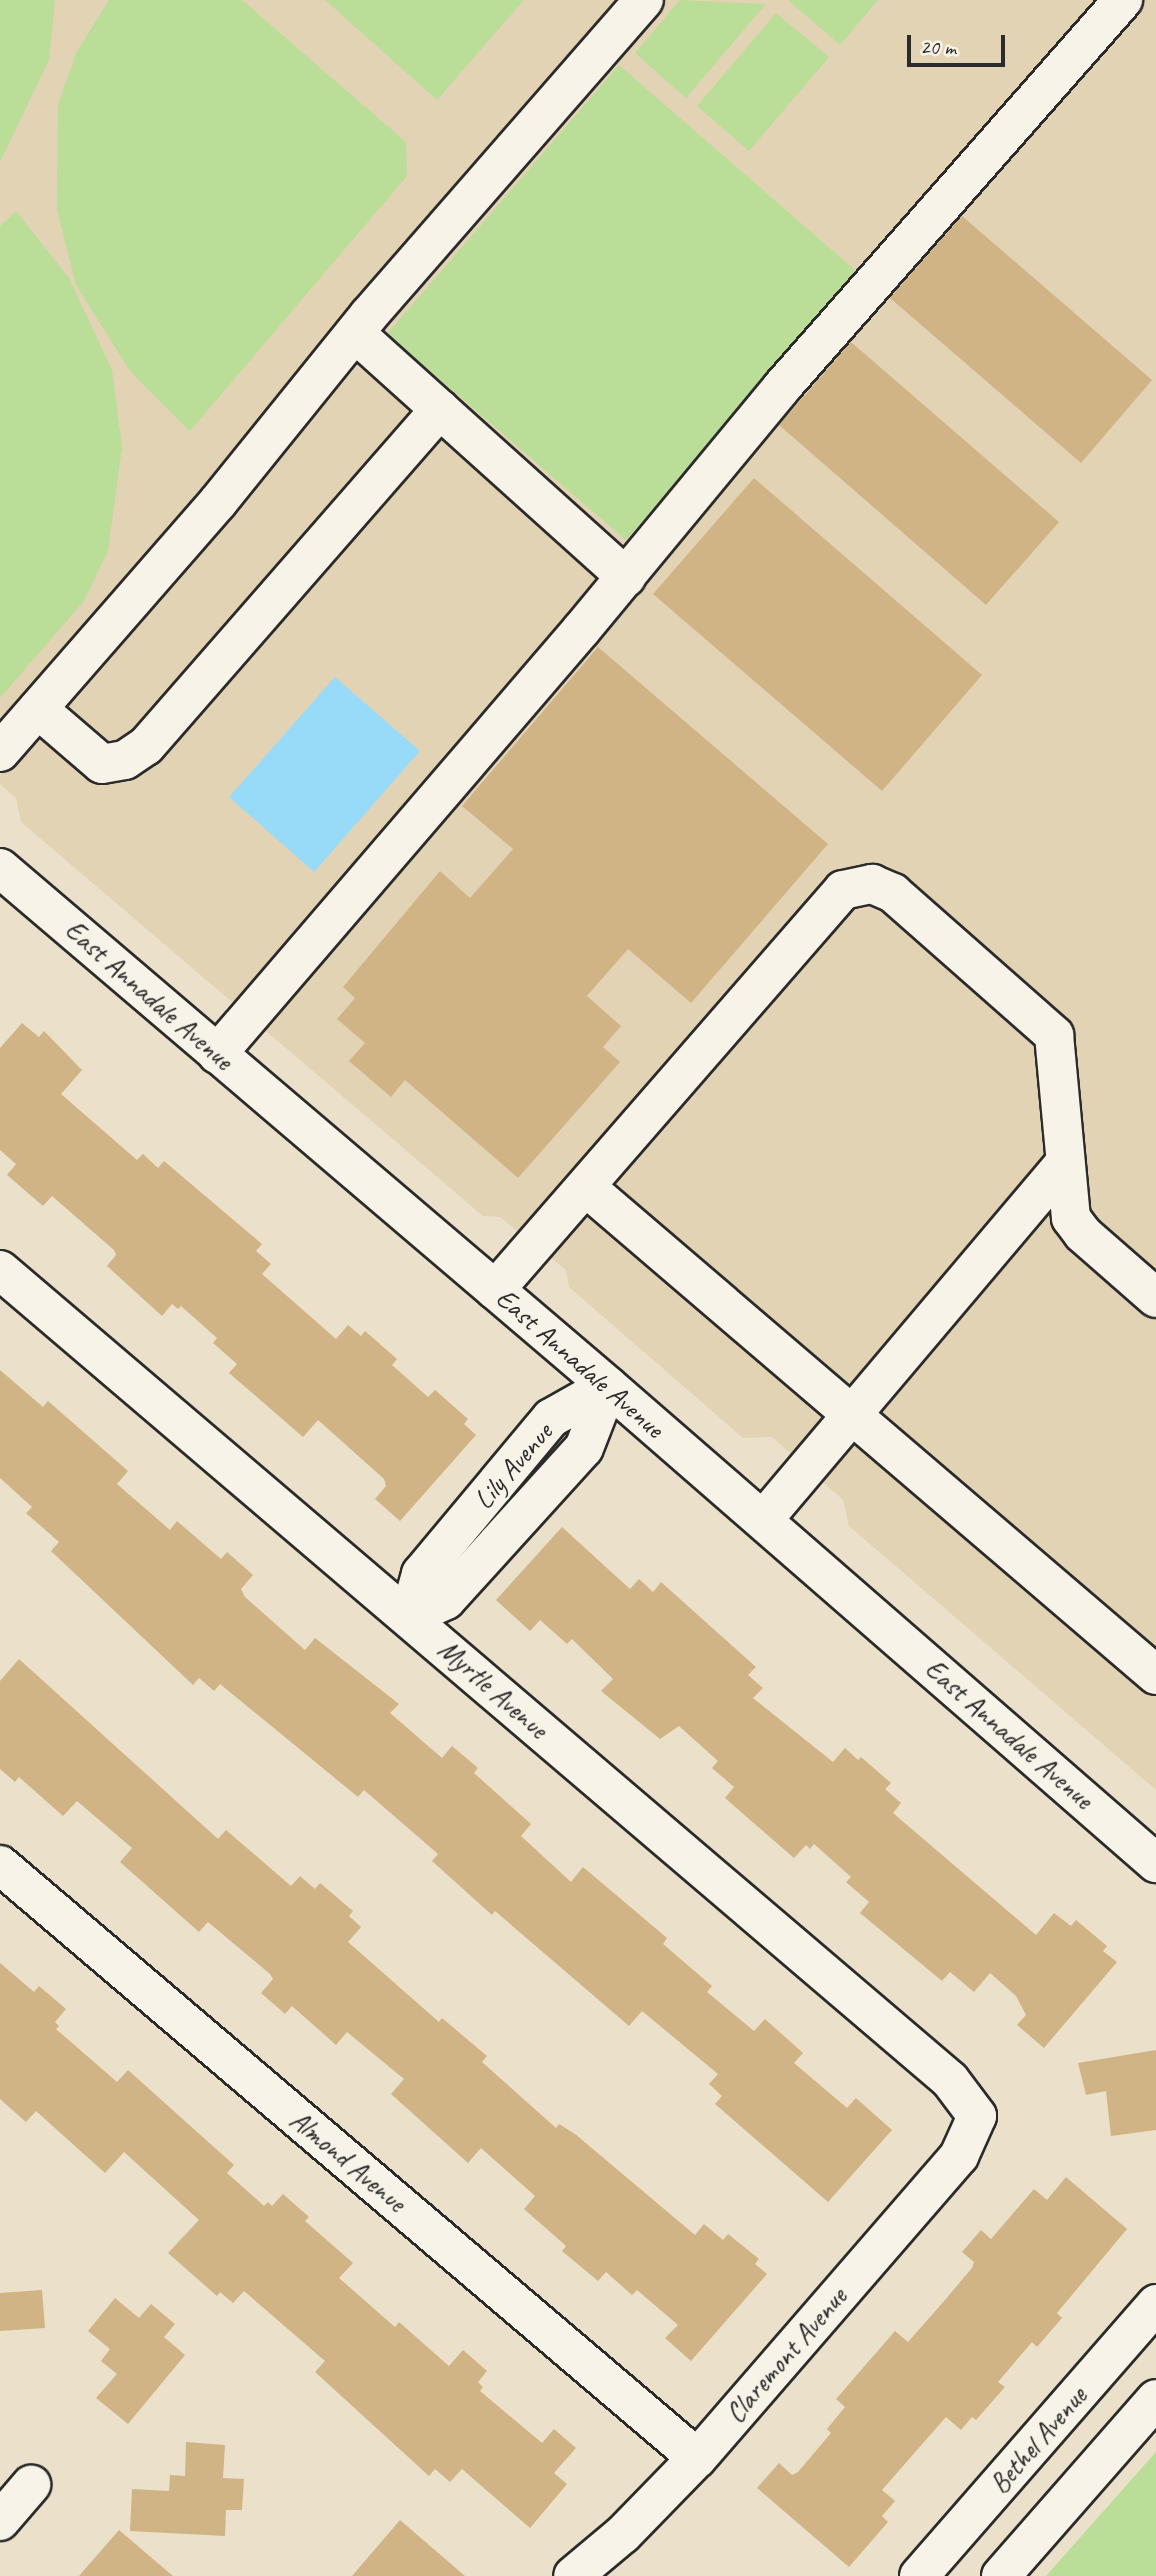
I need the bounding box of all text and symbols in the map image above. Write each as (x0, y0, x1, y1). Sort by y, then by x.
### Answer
scale bar (911, 21, 1009, 65)
text: 20 m (920, 34, 956, 60)
street label: East Annadale Avenue (58, 913, 240, 1077)
street label: East Annadale Avenue (489, 1281, 671, 1445)
street label: Lily Avenue (467, 1416, 559, 1516)
street label: Myrtle Avenue (432, 1632, 554, 1746)
street label: East Annadale Avenue (918, 1652, 1100, 1816)
street label: Almond Avenue (283, 2103, 413, 2219)
street label: Claremont Avenue (718, 2281, 854, 2429)
street label: Bethel Avenue (982, 2380, 1094, 2500)

